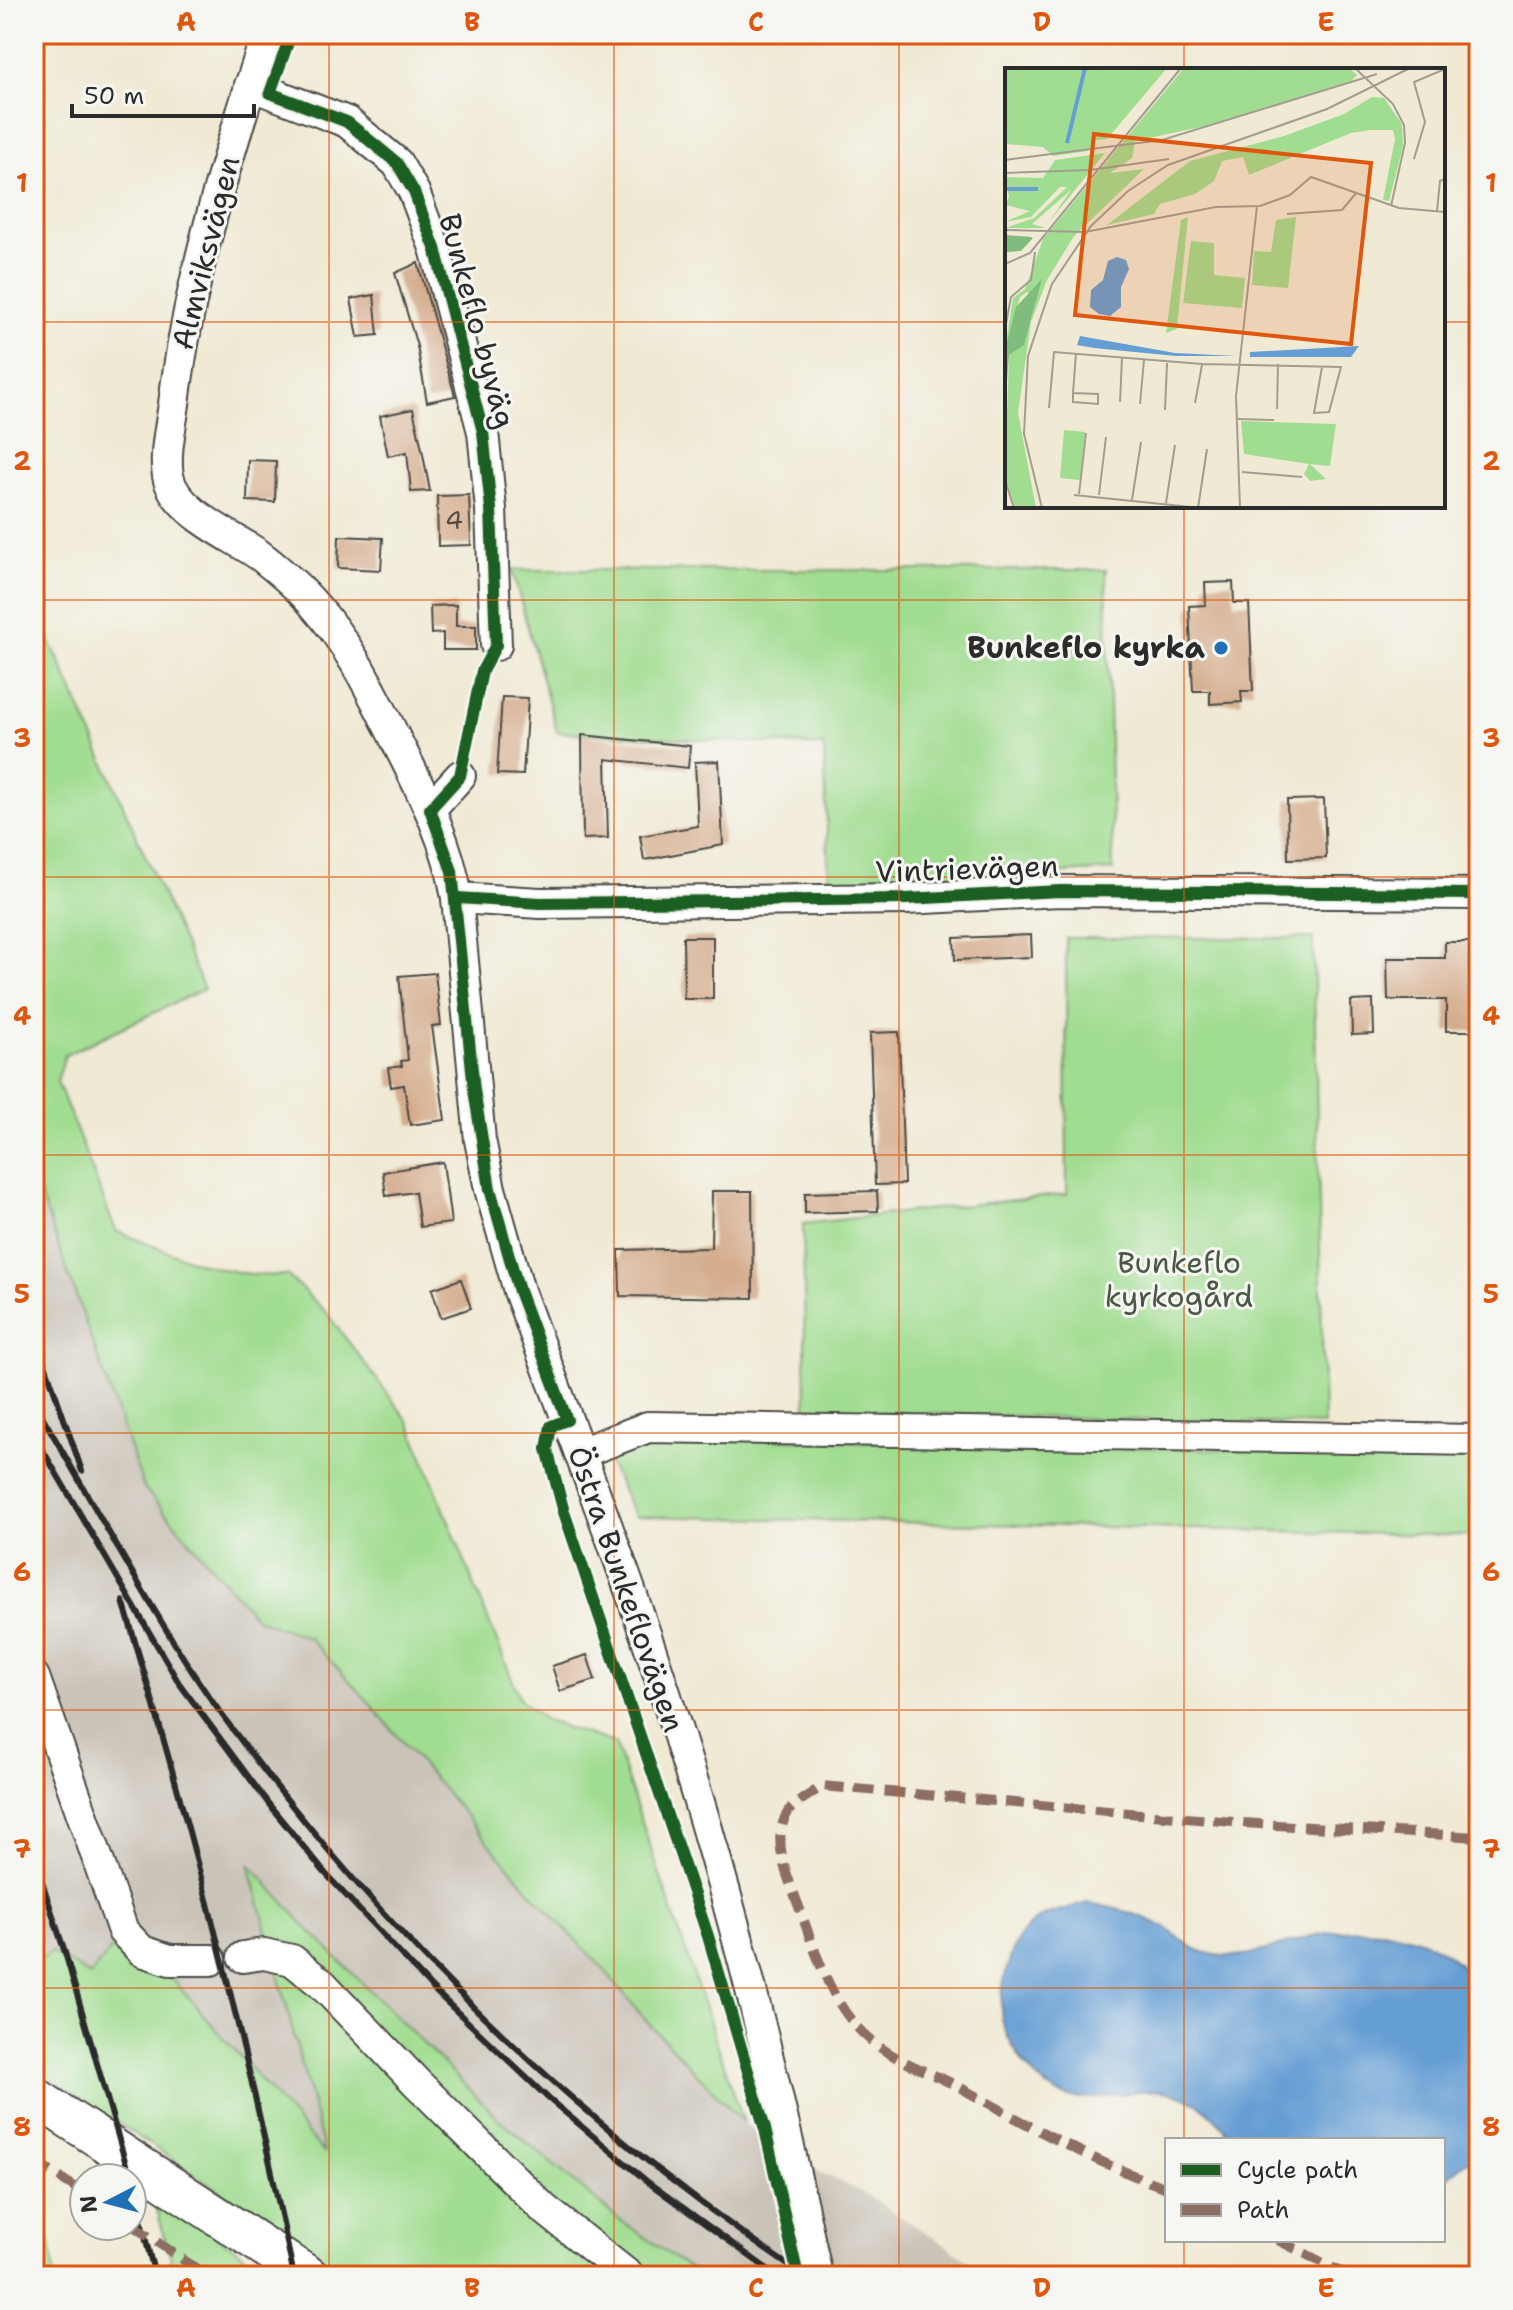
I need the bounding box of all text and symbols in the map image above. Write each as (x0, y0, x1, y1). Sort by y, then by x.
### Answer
text: A (176, 4, 196, 39)
text: B (464, 4, 480, 39)
text: C (748, 4, 764, 39)
text: D (1033, 4, 1051, 39)
text: E (1317, 4, 1335, 39)
scale bar (72, 68, 254, 118)
inset map (1005, 68, 1445, 508)
text: 50 m (84, 80, 144, 112)
street label: Almviksvägen (162, 152, 249, 354)
text: 1 (16, 165, 28, 200)
text: 1 (1485, 165, 1497, 200)
street label: Bunkeflo byväg (429, 209, 526, 433)
text: 2 (13, 443, 31, 478)
text: 2 (1482, 443, 1500, 478)
house number: 4 (445, 502, 463, 537)
place label: Bunkeflo kyrka (967, 627, 1205, 668)
marker: Bunkeflo kyrka (1212, 639, 1230, 657)
text: 3 (13, 720, 31, 755)
text: 3 (1482, 720, 1500, 755)
street label: Vintrievägen (874, 845, 1060, 892)
text: 4 (13, 998, 31, 1033)
text: 4 (1482, 998, 1500, 1033)
park label: Bunkeflo kyrkogård (1105, 1242, 1253, 1317)
text: 5 (14, 1276, 30, 1311)
text: 5 (1483, 1276, 1499, 1311)
street label: Östra Bunkeflovägen (558, 1440, 695, 1737)
text: 6 (13, 1554, 31, 1589)
text: 6 (1482, 1554, 1500, 1589)
text: 7 (13, 1831, 31, 1866)
text: 7 (1482, 1831, 1500, 1866)
text: 8 (13, 2109, 31, 2144)
text: 8 (1482, 2109, 1500, 2144)
legend (1165, 2138, 1445, 2242)
text: Cycle path (1237, 2154, 1358, 2186)
north arrow (68, 2162, 148, 2242)
text: N (73, 2194, 104, 2214)
text: Path (1237, 2194, 1289, 2226)
text: A (176, 2270, 196, 2305)
text: B (464, 2270, 480, 2305)
text: C (748, 2270, 764, 2305)
text: D (1033, 2270, 1051, 2305)
text: E (1317, 2270, 1335, 2305)

